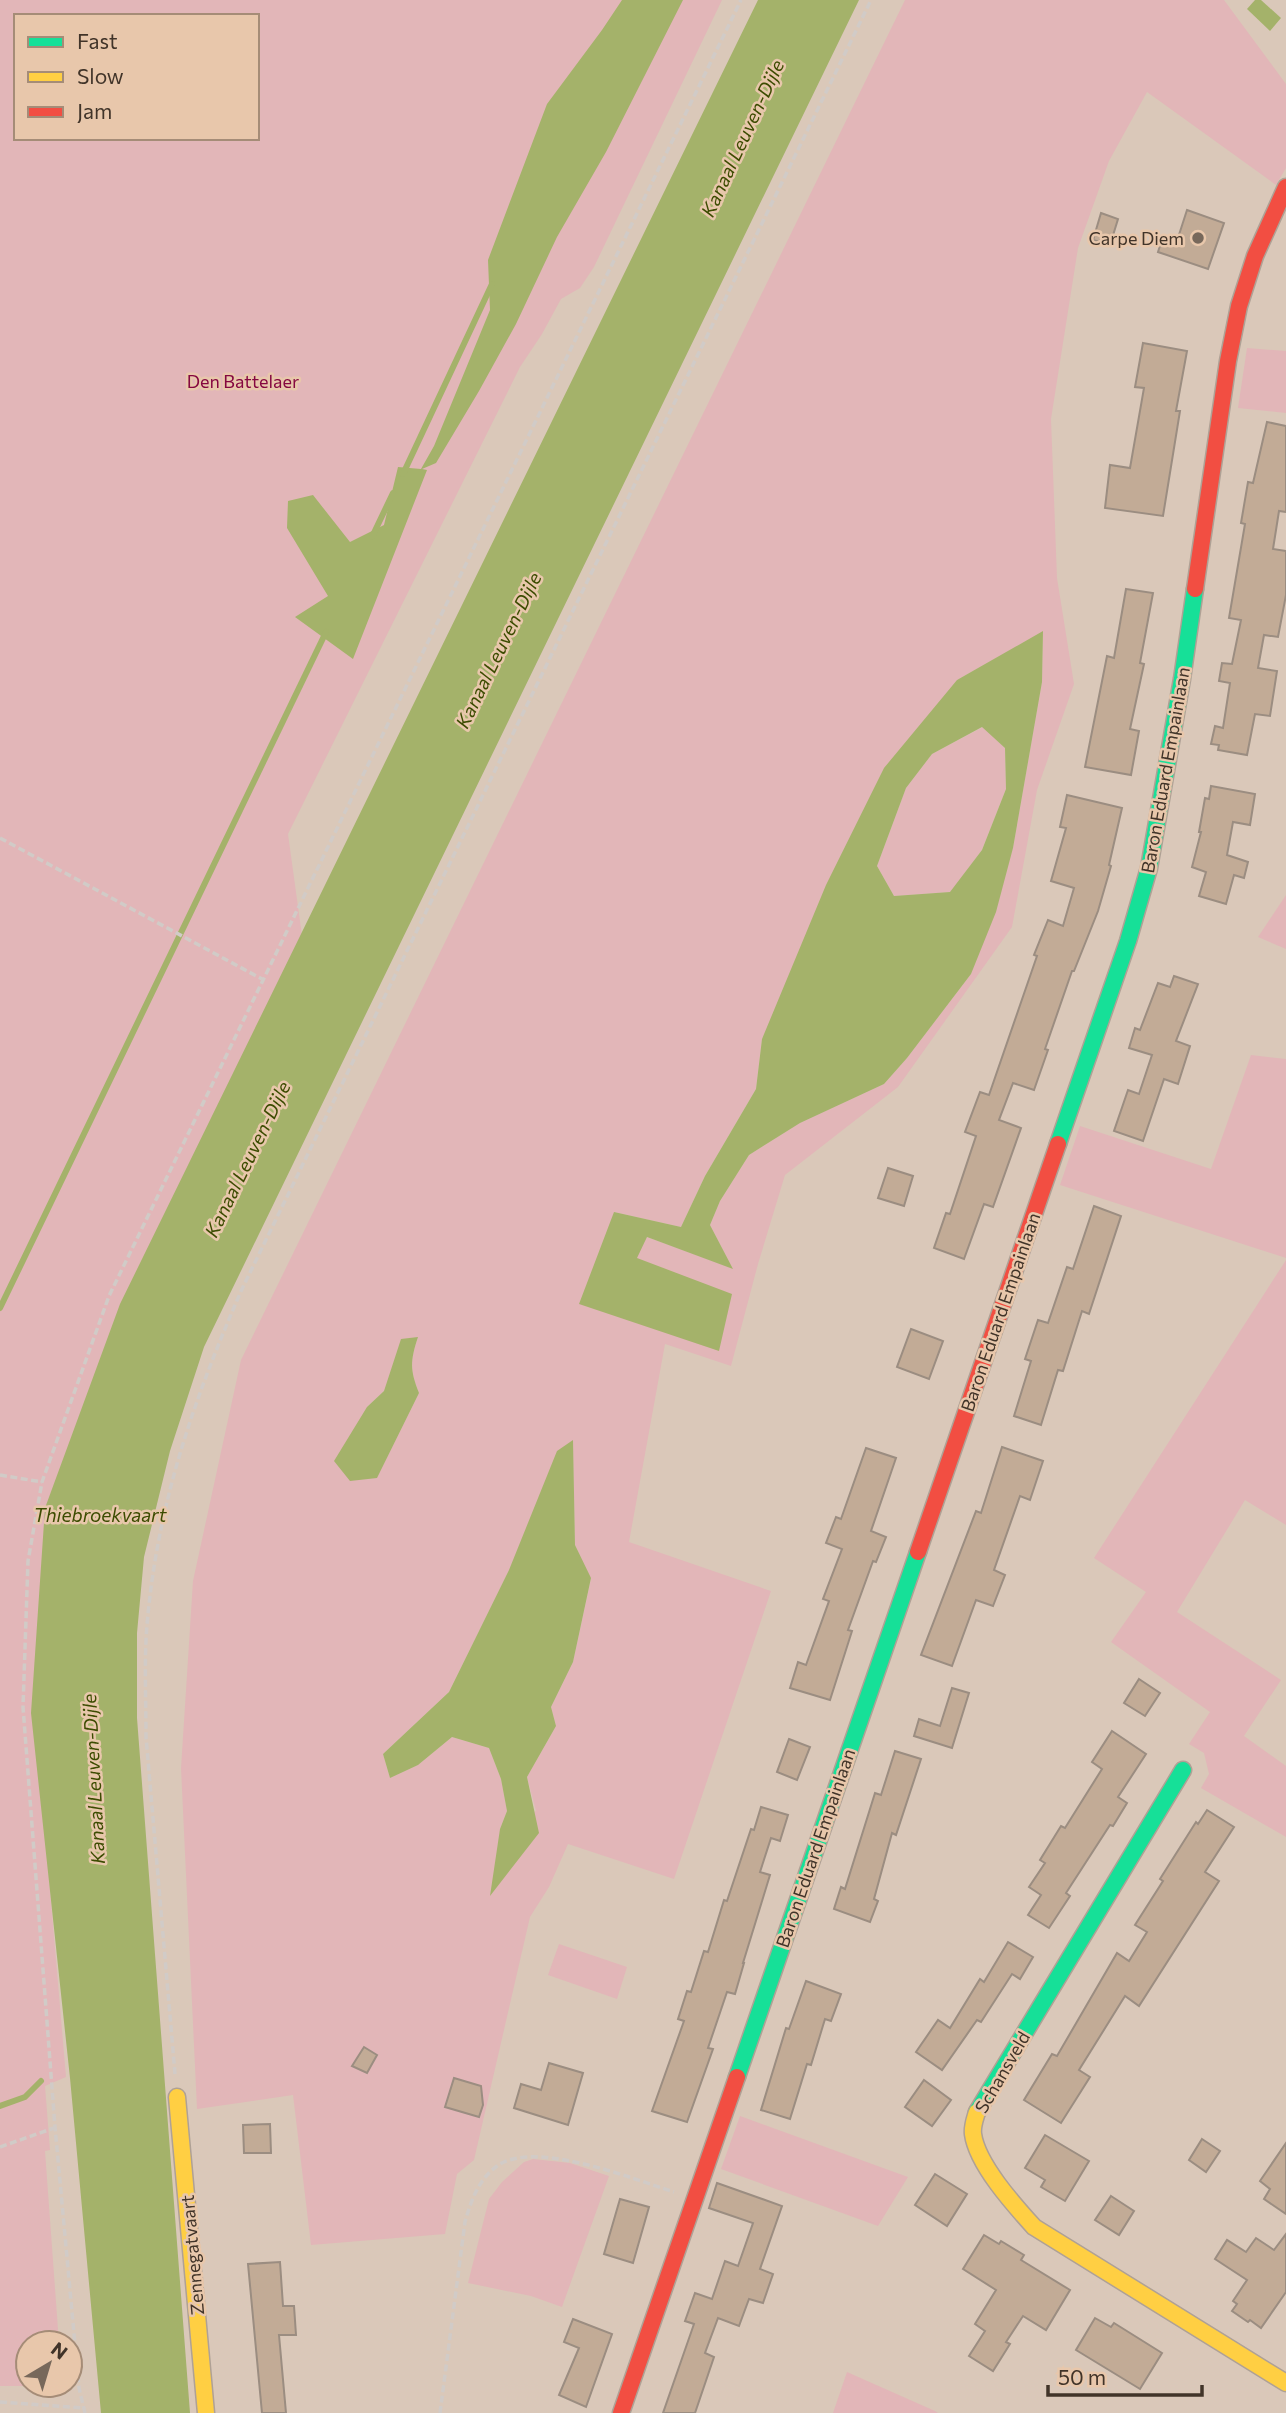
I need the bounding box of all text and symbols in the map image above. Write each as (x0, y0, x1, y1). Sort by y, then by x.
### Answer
legend (14, 14, 259, 140)
text: Fast (77, 28, 118, 53)
water label: Kanaal Leuven-Dijle (696, 56, 788, 220)
text: Slow (77, 63, 124, 88)
text: Jam (77, 98, 112, 123)
place label: Carpe Diem (1088, 227, 1184, 249)
marker: Carpe Diem (1190, 230, 1206, 246)
park label: Den Battelaer (187, 370, 299, 392)
water label: Kanaal Leuven-Dijle (450, 568, 546, 732)
street label: Baron Eduard Empainlaan (1136, 665, 1194, 875)
water label: Kanaal Leuven-Dijle (199, 1077, 295, 1241)
street label: Baron Eduard Empainlaan (956, 1210, 1044, 1414)
water label: Thiebroekvaart (34, 1503, 168, 1526)
water label: Kanaal Leuven-Dijle (77, 1693, 109, 1865)
street label: Baron Eduard Empainlaan (771, 1746, 859, 1950)
street label: Schansveld (970, 2027, 1034, 2117)
street label: Zennegatvaart (176, 2194, 208, 2316)
north arrow (14, 2329, 84, 2399)
text: N (47, 2337, 72, 2364)
scale bar (1048, 2354, 1202, 2398)
text: 50 m (1058, 2364, 1106, 2389)

